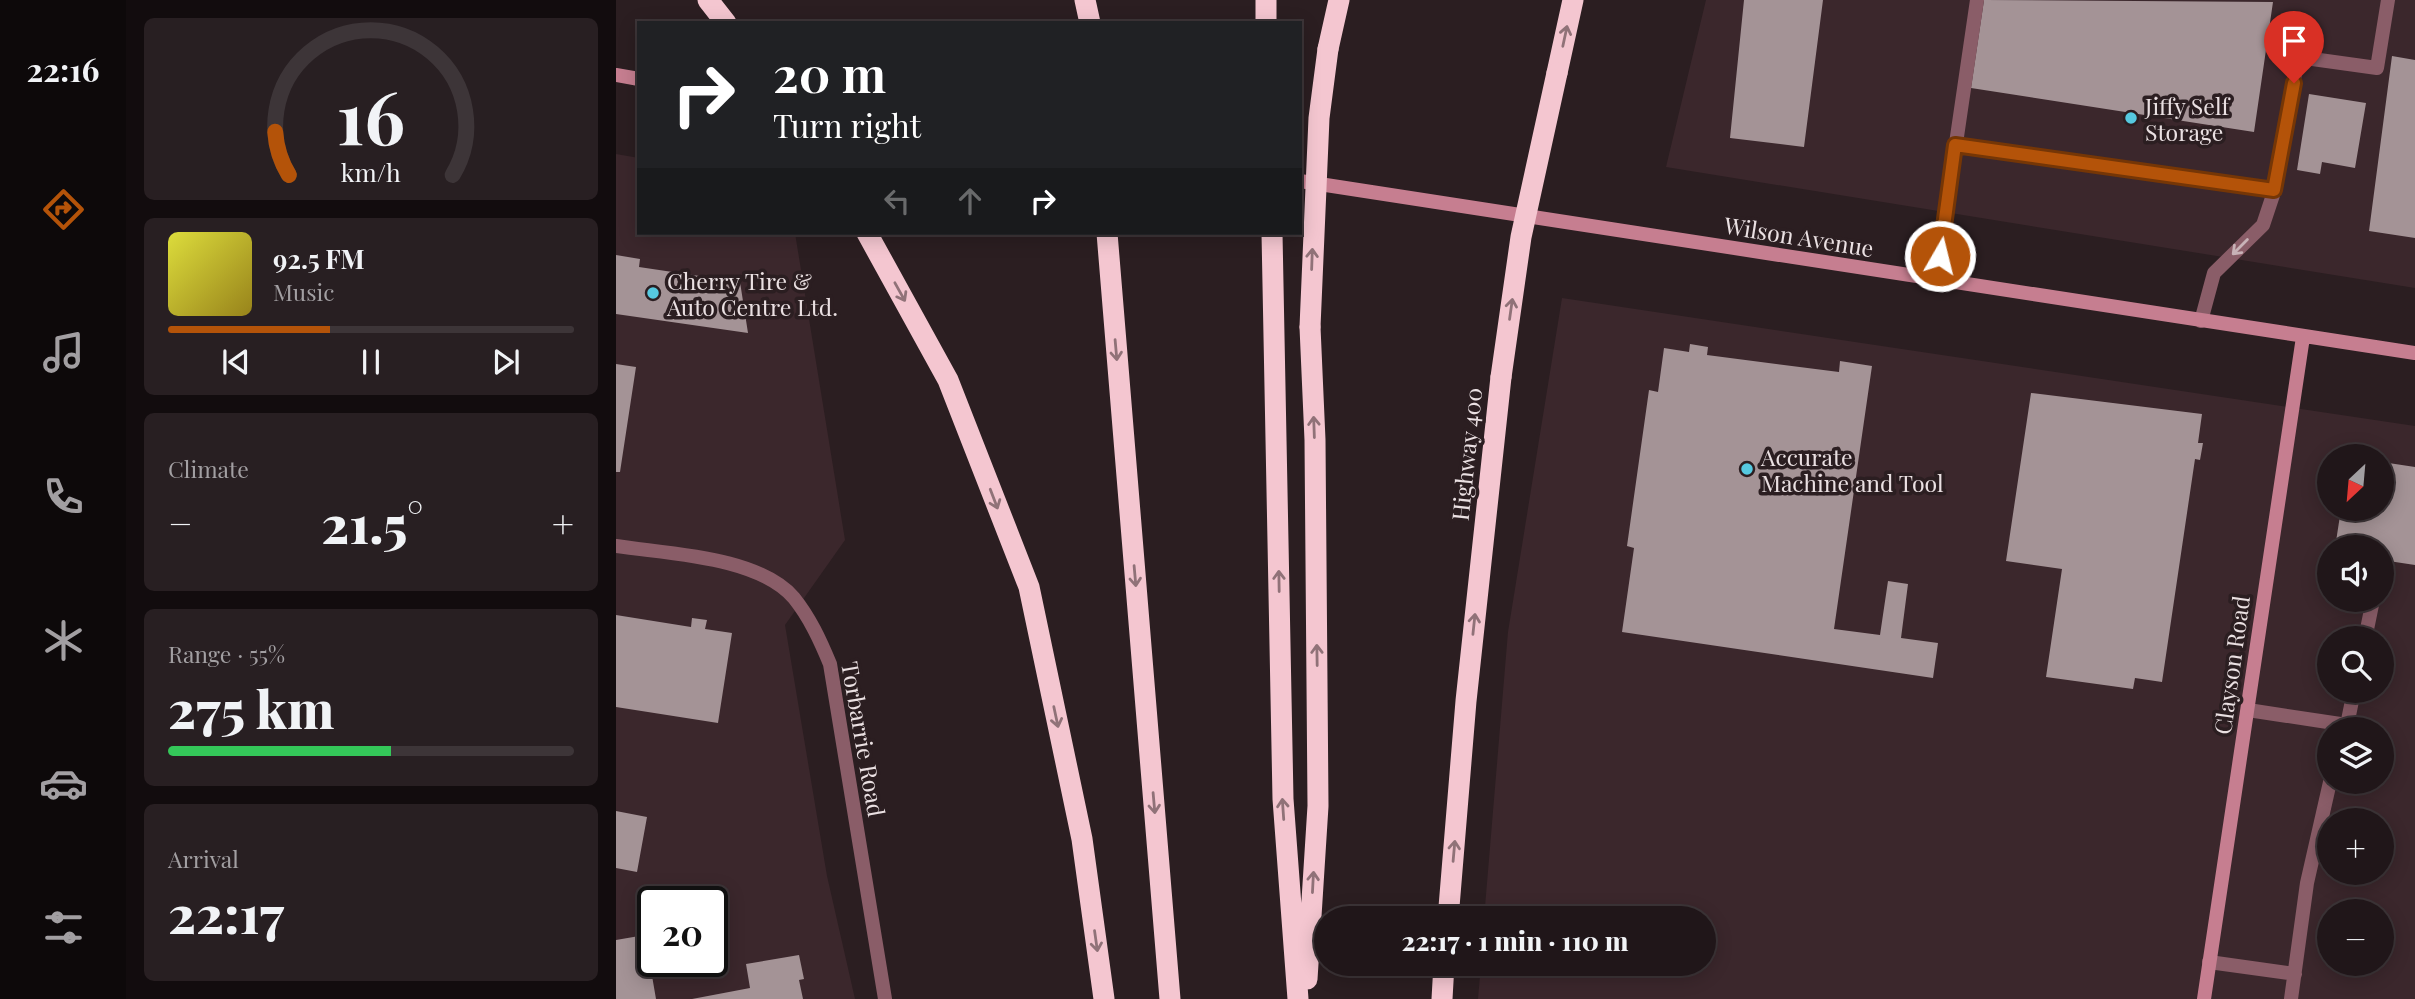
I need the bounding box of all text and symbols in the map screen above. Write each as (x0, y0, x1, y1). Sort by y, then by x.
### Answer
pin (2264, 11, 2324, 83)
icon: arrive (2275, 22, 2313, 60)
one-way arrow (1559, 25, 1573, 48)
text: 20 m (773, 40, 886, 105)
text: 22:16 (27, 47, 99, 90)
icon: right (658, 49, 749, 140)
text: 16 (337, 66, 405, 163)
place label: Jiffy Self Storage (2144, 90, 2231, 147)
text: Turn right (773, 103, 921, 146)
marker: Jiffy Self Storage (2123, 110, 2139, 126)
text: km/h (341, 155, 401, 188)
icon: left (878, 182, 916, 220)
icon: ahead (951, 182, 989, 220)
icon: right (1024, 182, 1062, 220)
icon: directions (39, 185, 88, 234)
street label: Wilson Avenue (1721, 209, 1876, 263)
position arrow (1903, 219, 1977, 293)
one-way arrow (2232, 238, 2249, 255)
text: 92.5 FM (273, 241, 365, 276)
one-way arrow (1306, 248, 1319, 271)
place label: Cherry Tire & Auto Centre Ltd. (666, 265, 838, 322)
text: Music (273, 276, 334, 307)
one-way arrow (893, 282, 907, 302)
marker: Cherry Tire & Auto Centre Ltd. (645, 285, 661, 301)
one-way arrow (1504, 298, 1517, 321)
icon: music (39, 328, 88, 377)
one-way arrow (1110, 338, 1123, 360)
icon: previous (217, 343, 255, 381)
icon: pause (352, 343, 390, 381)
icon: next (487, 343, 525, 381)
street label: Highway 400 (1444, 386, 1488, 522)
one-way arrow (1308, 416, 1321, 439)
place label: Accurate Machine and Tool (1760, 441, 1944, 498)
north arrow (2317, 444, 2394, 522)
map controls (2317, 444, 2394, 976)
text: Climate (168, 453, 249, 484)
marker: Accurate Machine and Tool (1739, 461, 1755, 477)
icon: phone (39, 472, 88, 521)
one-way arrow (989, 487, 1002, 509)
text: 21.5° (321, 488, 423, 557)
text: − (168, 497, 193, 548)
text: + (552, 497, 574, 548)
button: sound (2317, 535, 2394, 612)
one-way arrow (1129, 564, 1142, 587)
one-way arrow (1273, 570, 1286, 593)
street label: Clayson Road (2206, 594, 2256, 736)
one-way arrow (1468, 613, 1481, 636)
icon: climate (39, 616, 88, 665)
button: search (2317, 626, 2394, 703)
text: Range · 55% (168, 638, 285, 669)
one-way arrow (1310, 643, 1324, 666)
street label: Torbarrie Road (835, 659, 893, 819)
text: 275 km (168, 673, 334, 742)
one-way arrow (1050, 705, 1064, 728)
button: layers (2317, 717, 2394, 794)
icon: car (39, 759, 88, 808)
one-way arrow (1148, 791, 1161, 814)
one-way arrow (1277, 798, 1290, 821)
button: + (2317, 808, 2394, 885)
one-way arrow (1448, 840, 1461, 863)
text: Arrival (168, 843, 239, 874)
one-way arrow (1307, 871, 1320, 894)
text: 22:17 (168, 878, 284, 947)
speed limit sign: 20 (637, 886, 728, 977)
button: − (2317, 899, 2394, 976)
icon: filters (39, 903, 88, 952)
text: 22:17 · 1 min · 110 m (1402, 923, 1628, 958)
one-way arrow (1090, 929, 1103, 952)

